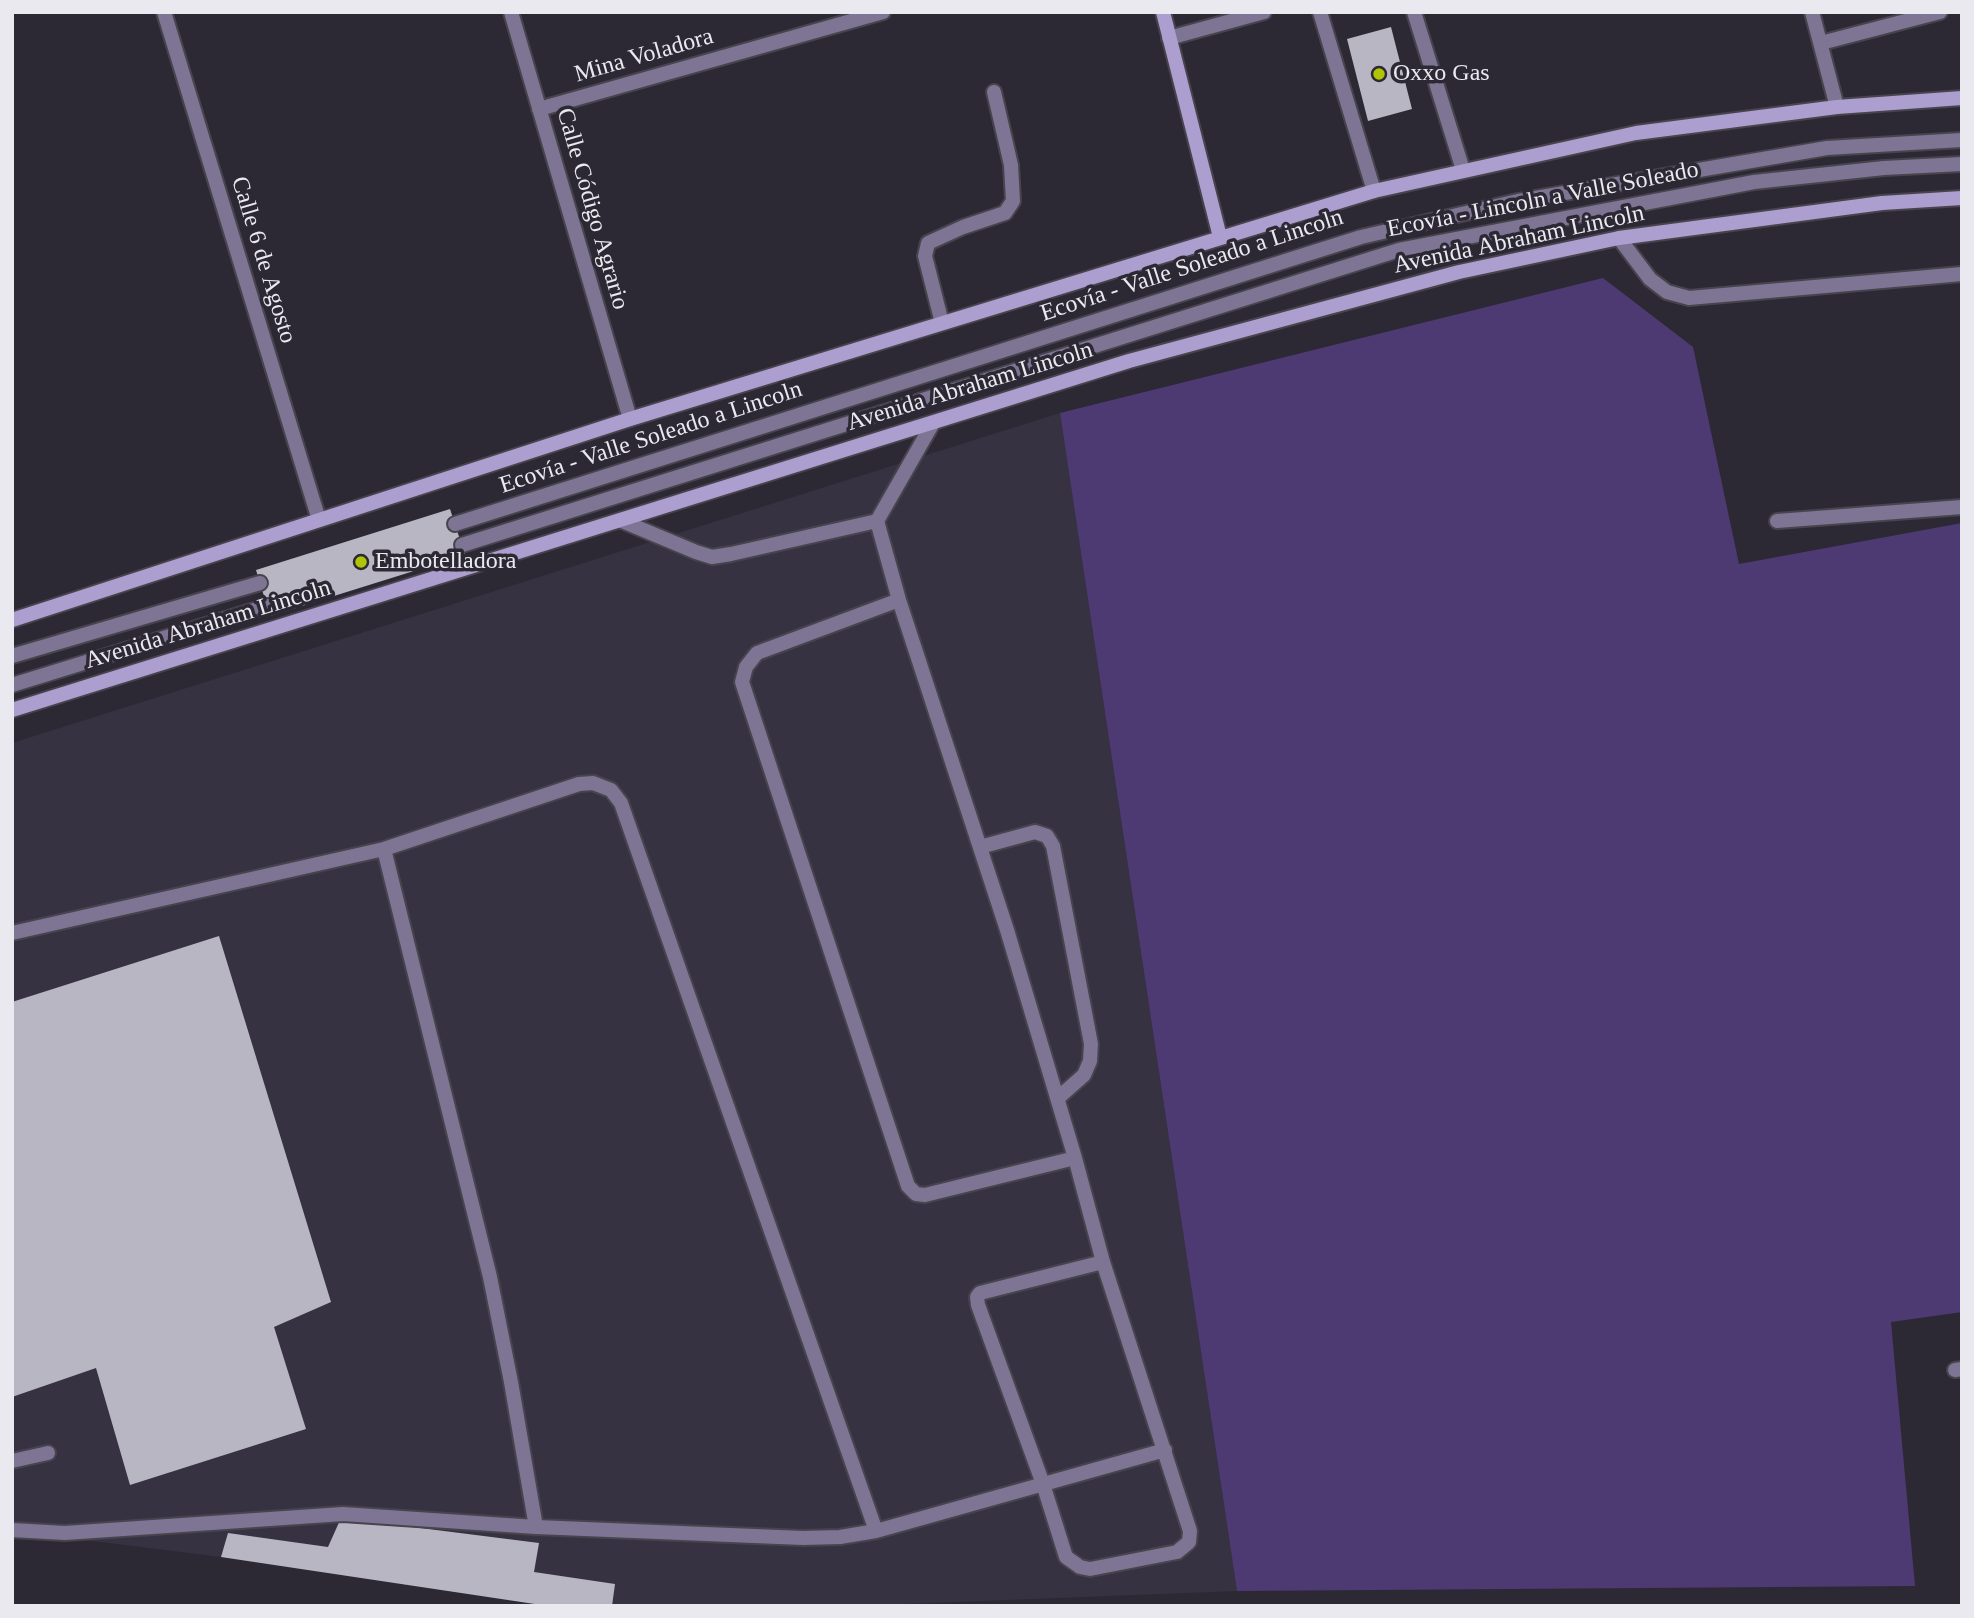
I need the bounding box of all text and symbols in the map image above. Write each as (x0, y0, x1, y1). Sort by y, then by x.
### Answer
street label: Mina Voladora (571, 22, 717, 90)
place label: Oxxo Gas (1393, 60, 1490, 88)
marker: Oxxo Gas (1371, 66, 1387, 82)
street label: Calle Código Agrario (549, 105, 635, 313)
street label: Ecovía - Lincoln a Valle Soleado (1385, 156, 1701, 244)
street label: Calle 6 de Agosto (224, 173, 302, 347)
street label: Avenida Abraham Lincoln (1391, 199, 1647, 281)
street label: Ecovía - Valle Soleado a Lincoln (1037, 203, 1347, 329)
street label: Avenida Abraham Lincoln (844, 336, 1096, 438)
street label: Ecovía - Valle Soleado a Lincoln (496, 375, 806, 501)
place label: Embotelladora (375, 548, 516, 576)
marker: Embotelladora (353, 554, 369, 570)
street label: Avenida Abraham Lincoln (82, 574, 334, 676)

